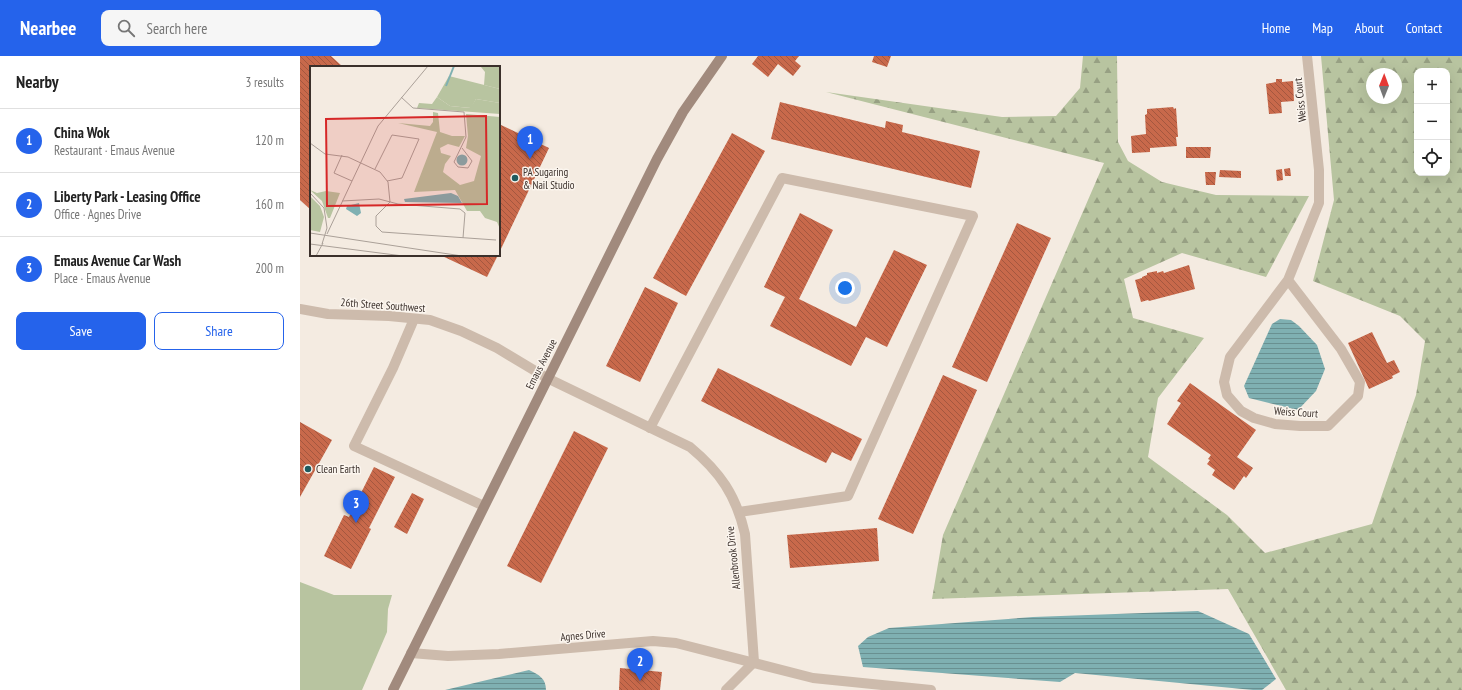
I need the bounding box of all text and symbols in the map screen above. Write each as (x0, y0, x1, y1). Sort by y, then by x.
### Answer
search box (101, 10, 381, 46)
text: Nearbee (20, 16, 77, 40)
icon: search (115, 17, 137, 39)
text: Search here (147, 19, 207, 38)
text: Home (1262, 19, 1290, 37)
text: Map (1312, 19, 1333, 37)
text: About (1355, 19, 1384, 37)
text: Contact (1406, 19, 1442, 37)
inset map (310, 66, 500, 256)
north arrow (1366, 68, 1402, 104)
map controls (1414, 68, 1450, 176)
button: + (1414, 68, 1450, 104)
text: Nearby (16, 71, 59, 93)
text: 3 results (245, 74, 284, 91)
street label: Weiss Court (1291, 77, 1309, 123)
button: − (1414, 104, 1450, 140)
text: China Wok (54, 123, 110, 142)
pin: 1 (517, 126, 543, 159)
text: 1 (26, 132, 32, 149)
text: 120 m (255, 132, 284, 149)
button: locate (1414, 140, 1450, 176)
text: Restaurant · Emaus Avenue (54, 142, 175, 159)
place label: PA Sugaring & Nail Studio (523, 165, 575, 192)
marker: PA Sugaring & Nail Studio (510, 173, 520, 183)
text: Liberty Park - Leasing Office (54, 187, 201, 206)
text: 2 (26, 196, 32, 213)
text: 160 m (255, 196, 284, 213)
text: Office · Agnes Drive (54, 206, 141, 223)
text: Emaus Avenue Car Wash (54, 251, 181, 270)
text: 3 (26, 260, 32, 277)
text: 200 m (255, 260, 284, 277)
text: Place · Emaus Avenue (54, 270, 151, 287)
your location (835, 278, 855, 298)
street label: 26th Street Southwest (340, 295, 426, 315)
button: Save (16, 312, 146, 350)
button: Share (154, 312, 284, 350)
street label: Emaus Avenue (522, 336, 560, 392)
street label: Weiss Court (1273, 403, 1319, 421)
place label: Clean Earth (316, 462, 360, 476)
marker: Clean Earth (303, 464, 313, 474)
pin: 3 (343, 490, 369, 523)
street label: Allenbrook Drive (723, 525, 743, 590)
street label: Agnes Drive (560, 626, 607, 644)
pin: 2 (627, 648, 653, 681)

